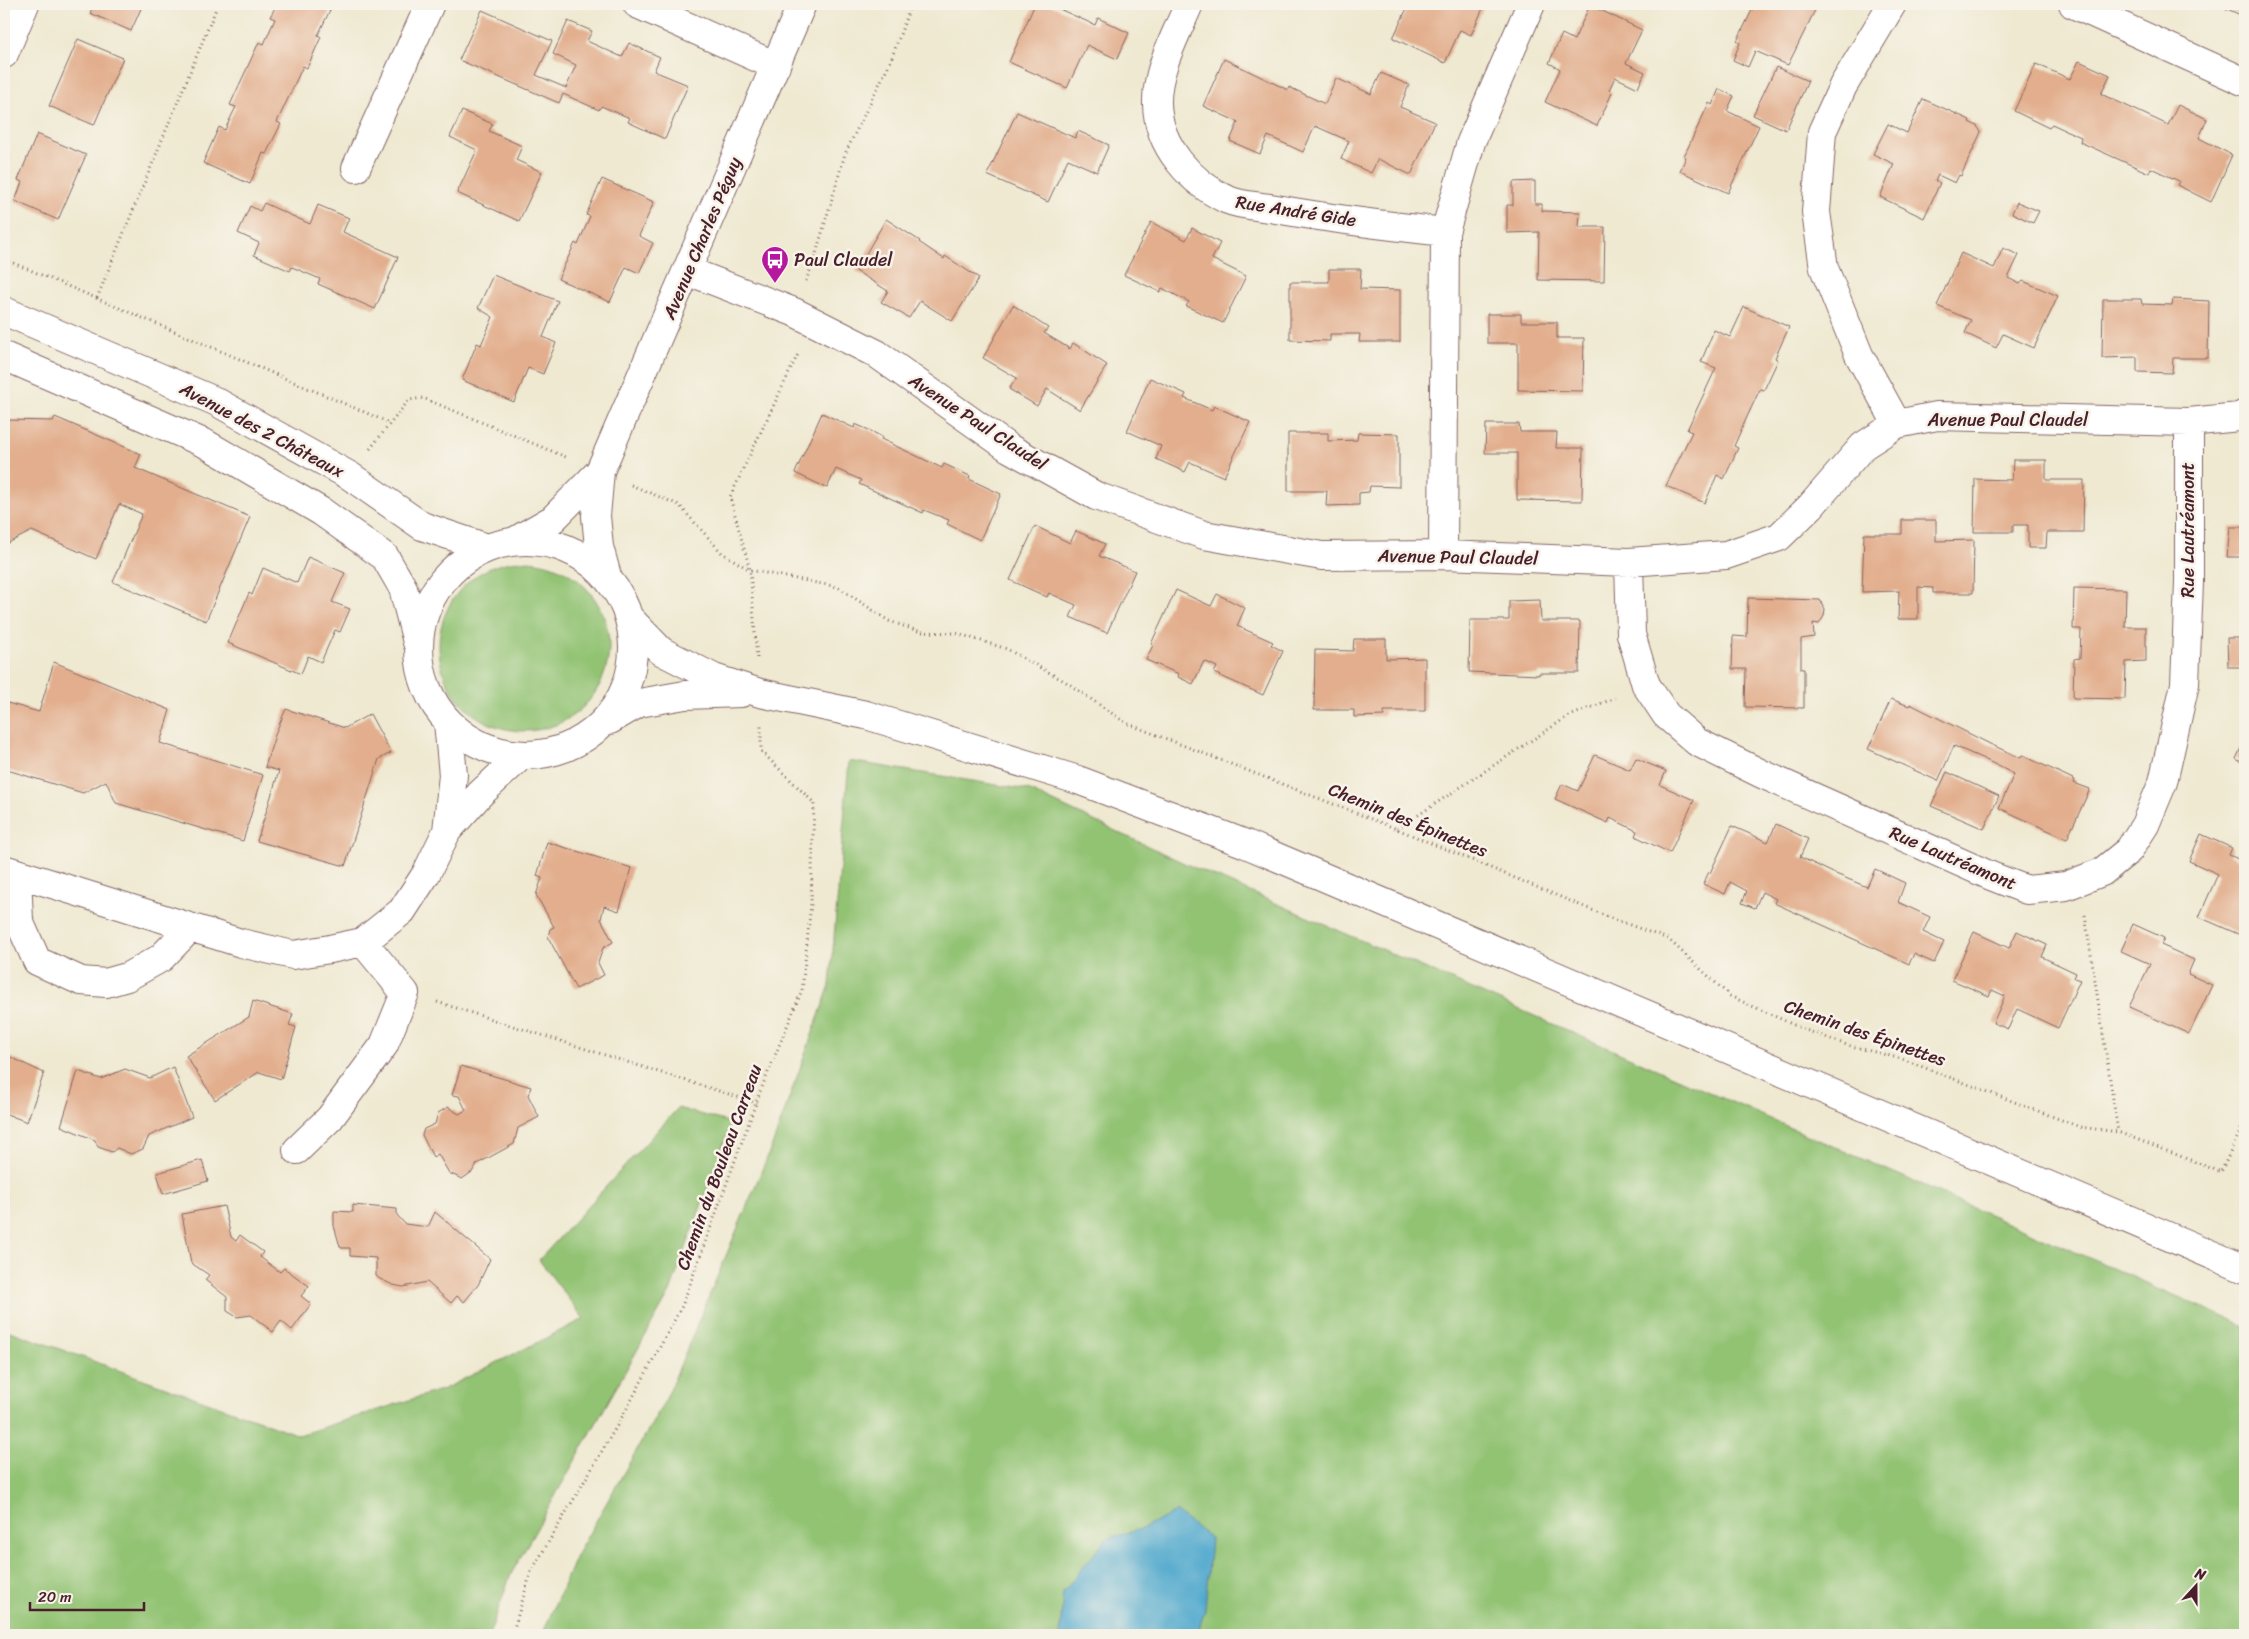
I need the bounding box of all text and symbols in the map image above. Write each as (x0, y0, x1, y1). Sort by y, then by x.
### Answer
street label: Avenue Charles Péguy (653, 151, 751, 325)
street label: Rue André Gide (1233, 186, 1359, 236)
place label: Paul Claudel (794, 244, 893, 276)
bus stop icon: Paul Claudel (760, 245, 790, 284)
street label: Avenue Paul Claudel (901, 364, 1055, 480)
street label: Avenue des 2 Châteaux (173, 372, 351, 487)
street label: Avenue Paul Claudel (1927, 404, 2089, 436)
street label: Rue Lautréamont (2172, 462, 2204, 598)
street label: Avenue Paul Claudel (1376, 540, 1539, 574)
street label: Chemin des Épinettes (1323, 773, 1493, 867)
street label: Rue Lautréamont (1884, 817, 2022, 899)
street label: Chemin des Épinettes (1780, 990, 1951, 1076)
street label: Chemin du Bouleau Carreau (667, 1059, 771, 1275)
text: N (2191, 1561, 2210, 1588)
north arrow (2172, 1562, 2222, 1612)
scale bar (30, 1579, 144, 1611)
text: 20 m (38, 1584, 72, 1610)

